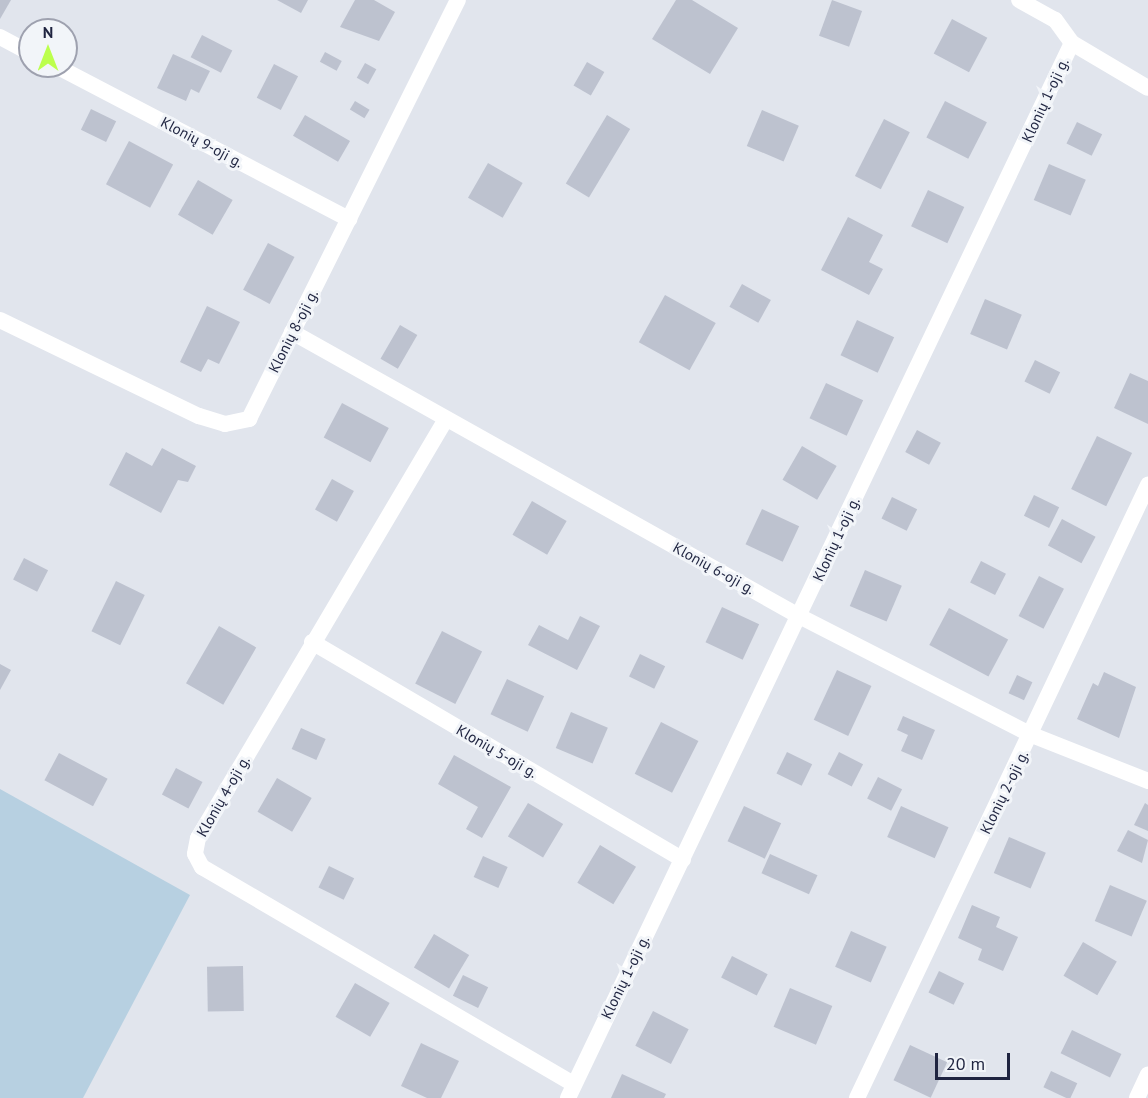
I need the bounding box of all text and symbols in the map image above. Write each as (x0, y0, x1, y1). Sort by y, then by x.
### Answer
north arrow (18, 18, 78, 78)
text: N (43, 22, 53, 42)
street label: Klonių 1-oji g. (1018, 55, 1072, 145)
street label: Klonių 9-oji g. (158, 113, 246, 171)
street label: Klonių 8-oji g. (264, 286, 322, 376)
street label: Klonių 1-oji g. (809, 494, 863, 584)
street label: Klonių 6-oji g. (670, 538, 758, 598)
street label: Klonių 5-oji g. (453, 721, 541, 781)
street label: Klonių 2-oji g. (976, 747, 1032, 837)
street label: Klonių 4-oji g. (193, 752, 253, 840)
street label: Klonių 1-oji g. (597, 932, 653, 1022)
scale bar (938, 1041, 1013, 1079)
text: 20 m (946, 1052, 985, 1075)

